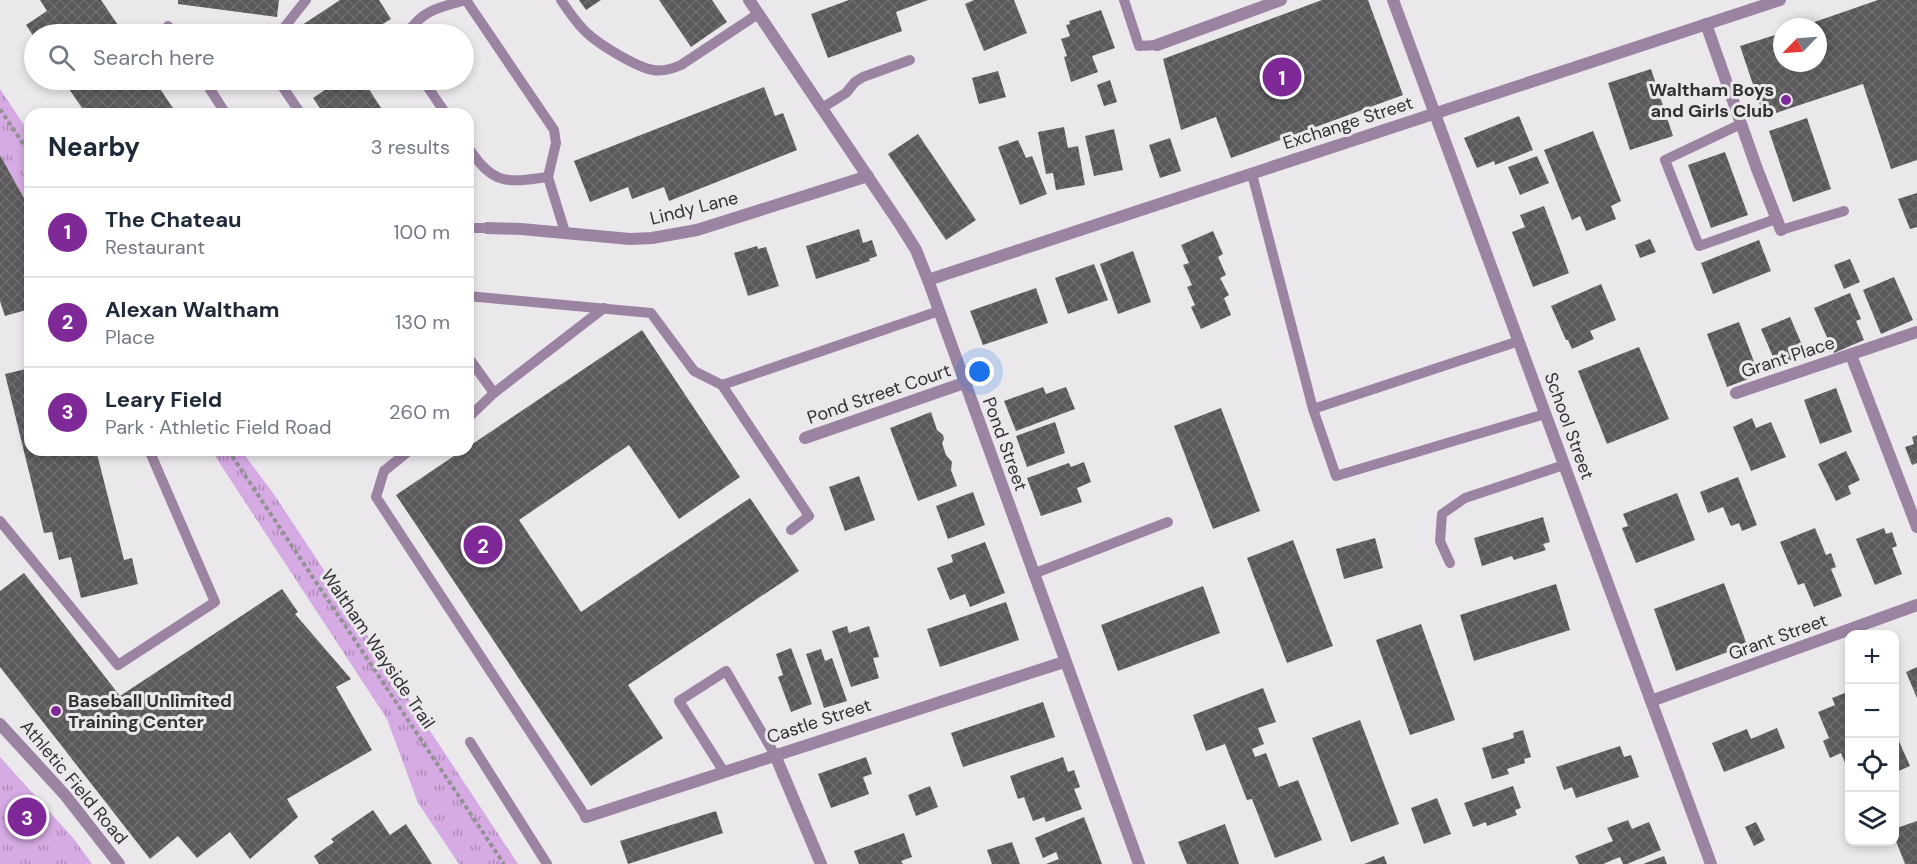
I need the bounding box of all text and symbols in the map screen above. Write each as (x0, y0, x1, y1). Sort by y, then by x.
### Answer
north arrow (1773, 18, 1827, 72)
search box (24, 24, 474, 90)
icon: search (45, 41, 78, 74)
text: Search here (93, 43, 214, 72)
pin: 1 (1262, 54, 1302, 100)
place label: Waltham Boys and Girls Club (1649, 78, 1774, 123)
street label: Exchange Street (1280, 91, 1416, 155)
marker: Waltham Boys and Girls Club (1779, 93, 1793, 107)
text: Nearby (48, 130, 140, 164)
text: 3 results (371, 134, 450, 160)
street label: Lindy Lane (647, 185, 741, 231)
text: The Chateau (105, 205, 242, 234)
text: 1 (64, 219, 71, 245)
text: 100 m (393, 219, 450, 245)
text: Restaurant (105, 234, 205, 260)
text: Alexan Waltham (105, 295, 279, 324)
text: 2 (62, 309, 73, 335)
text: 130 m (395, 309, 450, 335)
text: Place (105, 324, 155, 350)
street label: Grant Place (1738, 331, 1838, 383)
your location (965, 357, 994, 386)
street label: Pond Street Court (804, 358, 954, 430)
street label: School Street (1539, 369, 1599, 483)
text: Leary Field (105, 385, 222, 414)
street label: Pond Street (977, 394, 1033, 494)
text: 3 (61, 399, 74, 425)
text: 260 m (389, 399, 450, 425)
text: Park · Athletic Field Road (105, 414, 332, 440)
pin: 2 (464, 522, 502, 568)
street label: Waltham Wayside Trail (316, 565, 440, 733)
street label: Grant Street (1725, 608, 1831, 666)
map controls (1845, 630, 1899, 846)
button: + (1845, 630, 1899, 684)
button: − (1845, 684, 1899, 738)
place label: Baseball Unlimited Training Center (68, 689, 232, 734)
street label: Castle Street (764, 693, 874, 749)
marker: Baseball Unlimited Training Center (49, 704, 63, 718)
street label: Athletic Field Road (15, 715, 133, 849)
button: locate (1845, 738, 1899, 792)
button: layers (1845, 792, 1899, 846)
pin: 3 (8, 794, 46, 840)

